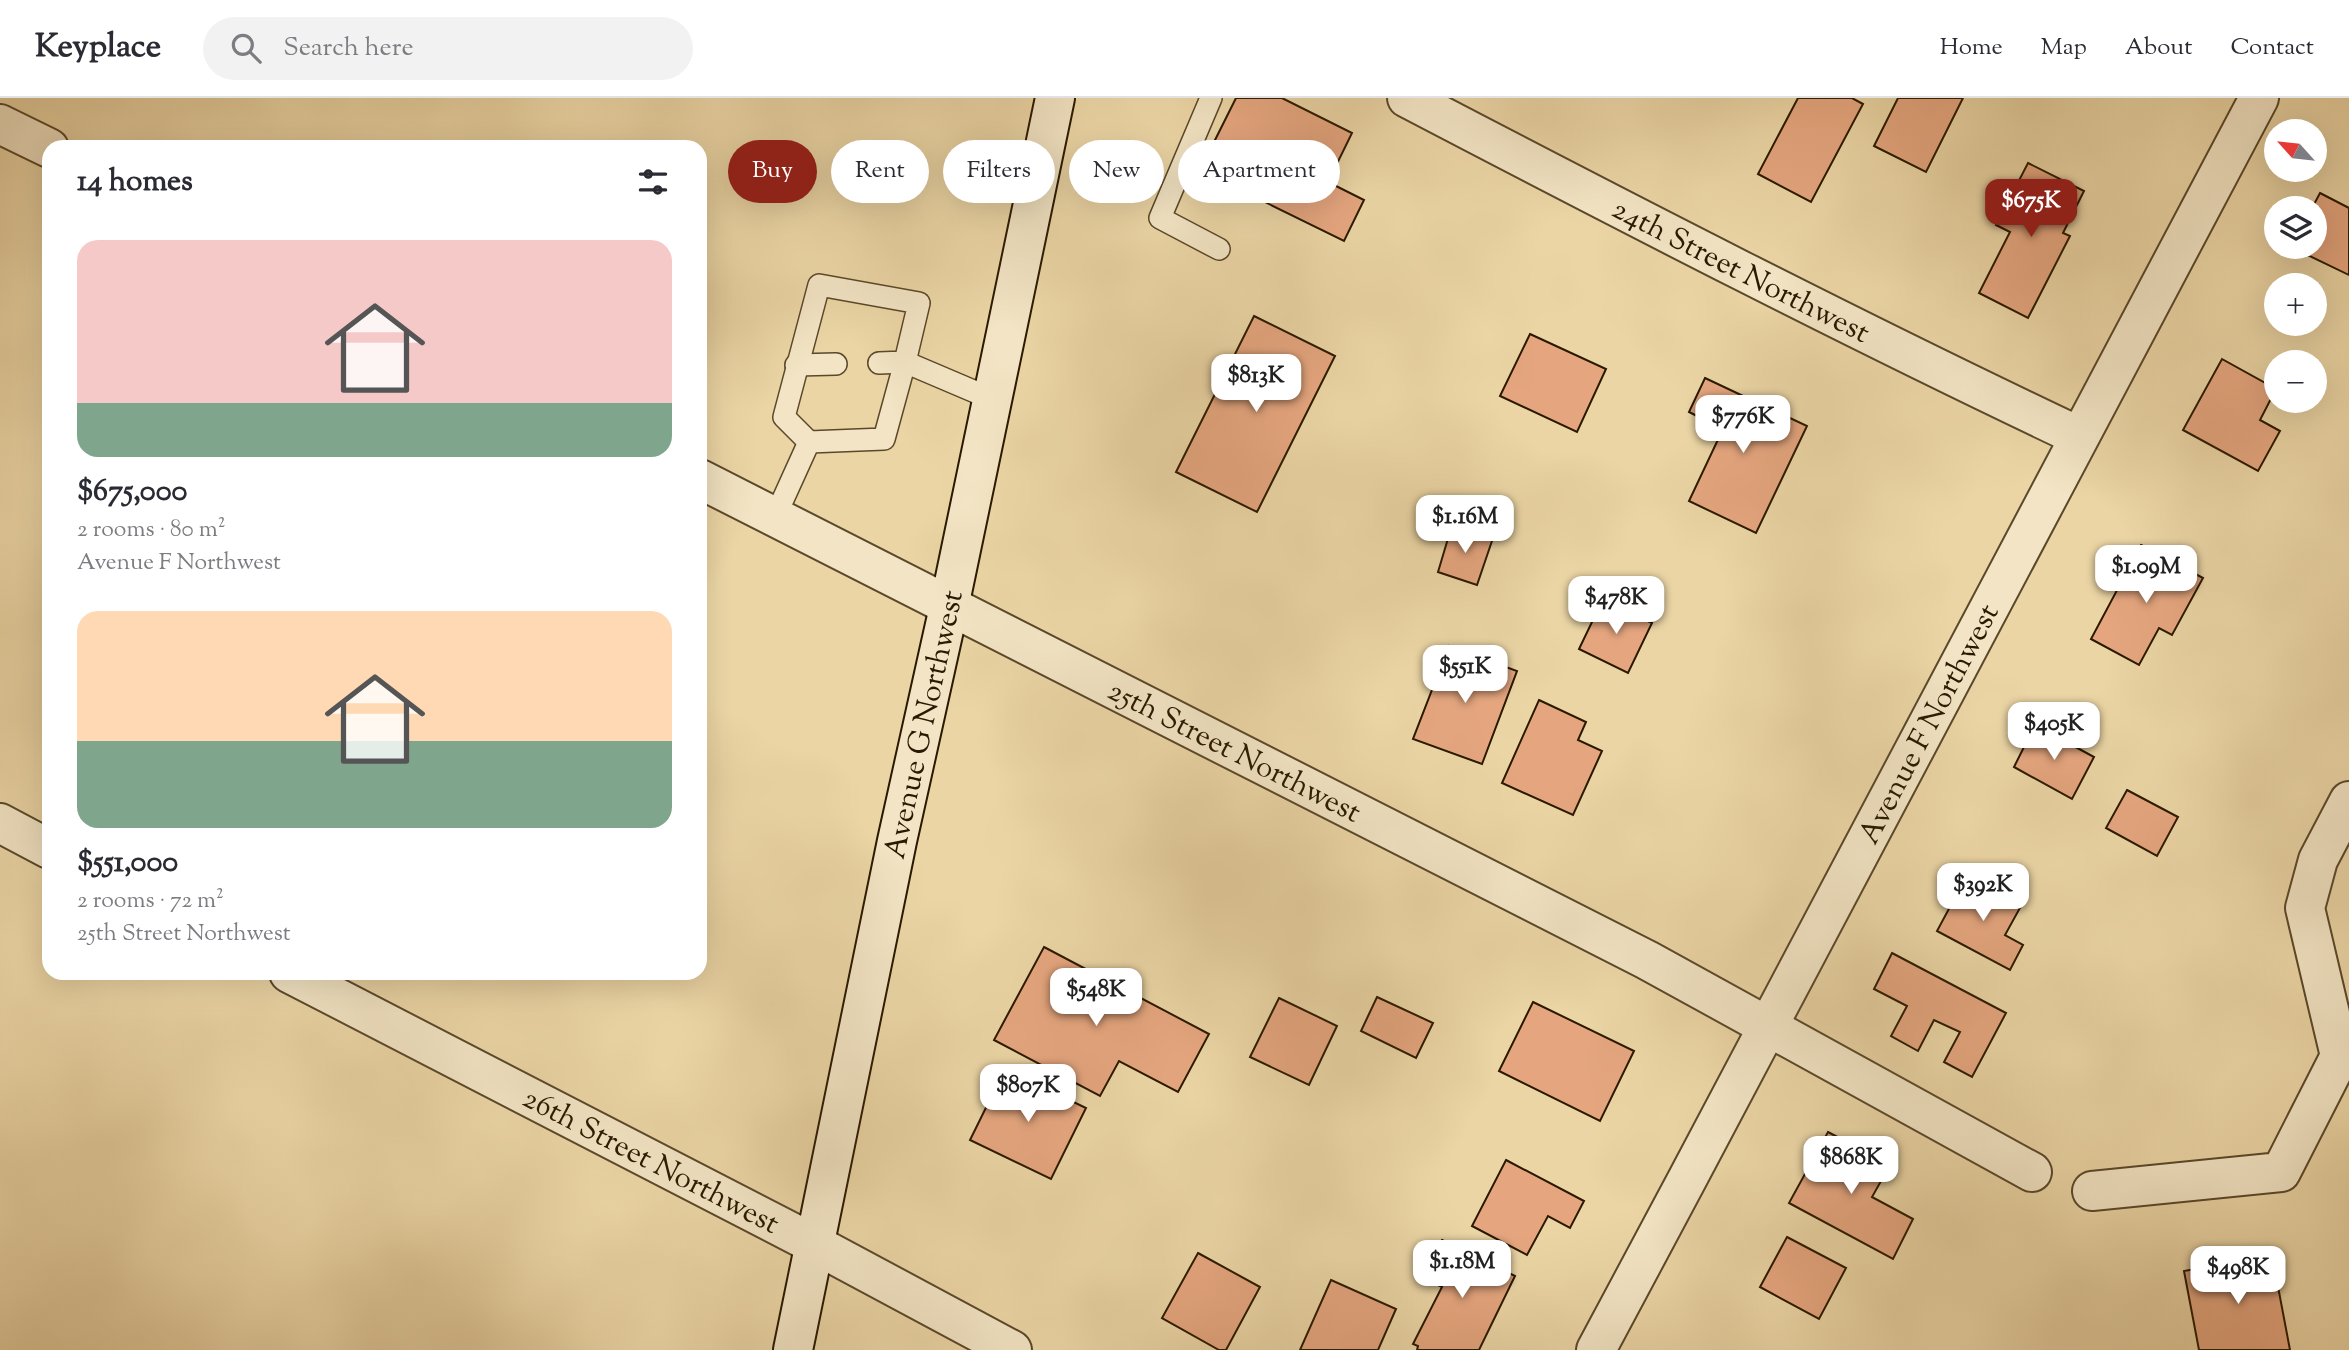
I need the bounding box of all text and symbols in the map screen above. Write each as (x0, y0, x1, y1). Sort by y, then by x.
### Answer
search box (203, 17, 693, 80)
text: Keyplace (35, 24, 161, 72)
icon: search (227, 29, 265, 67)
text: Search here (283, 30, 414, 67)
text: Home (1940, 31, 2003, 65)
text: Map (2041, 31, 2087, 65)
text: About (2125, 31, 2192, 65)
text: Contact (2230, 31, 2314, 65)
north arrow (2264, 119, 2328, 182)
map controls (2264, 119, 2327, 413)
chip: Buy (728, 140, 817, 203)
chip: Rent (831, 140, 929, 203)
chip: Filters (943, 140, 1055, 203)
chip: New (1069, 140, 1164, 203)
chip: Apartment (1178, 140, 1340, 203)
text: 14 homes (77, 161, 193, 204)
icon: filters (634, 163, 672, 201)
pin: $675K (1982, 180, 2080, 239)
text: $675K (2001, 185, 2061, 218)
street label: 24th Street Northwest (1604, 189, 1876, 355)
button: layers (2264, 196, 2327, 259)
button: + (2264, 273, 2327, 336)
icon: home (312, 285, 438, 411)
button: − (2264, 350, 2327, 413)
pin: $813K (1207, 354, 1305, 414)
text: $813K (1227, 360, 1285, 393)
pin: $776K (1694, 396, 1792, 455)
text: $776K (1711, 401, 1775, 434)
text: $675,000 (77, 471, 187, 514)
pin: $1.16M (1408, 496, 1522, 555)
text: $1.16M (1432, 501, 1498, 534)
text: 2 rooms · 80 m² (77, 514, 225, 547)
pin: $1.09M (2089, 546, 2203, 605)
text: Avenue F Northwest (77, 547, 281, 580)
text: $1.09M (2111, 551, 2181, 584)
pin: $478K (1567, 576, 1665, 636)
text: $478K (1584, 582, 1648, 615)
street label: Avenue G Northwest (875, 587, 976, 863)
street label: Avenue F Northwest (1849, 597, 2011, 852)
pin: $551K (1416, 646, 1514, 705)
text: $551K (1439, 651, 1491, 684)
icon: home (312, 656, 438, 782)
street label: 25th Street Northwest (1100, 671, 1368, 835)
pin: $405K (2005, 702, 2103, 762)
text: $405K (2024, 708, 2084, 741)
text: $551,000 (77, 842, 178, 885)
pin: $392K (1934, 864, 2032, 923)
text: $392K (1953, 869, 2013, 902)
text: 2 rooms · 72 m² (77, 885, 224, 918)
text: 25th Street Northwest (77, 918, 291, 951)
pin: $548K (1047, 968, 1145, 1028)
text: $548K (1066, 974, 1126, 1007)
pin: $807K (979, 1065, 1077, 1124)
text: $807K (996, 1070, 1060, 1103)
street label: 26th Street Northwest (515, 1078, 786, 1246)
pin: $868K (1802, 1136, 1900, 1196)
text: $868K (1819, 1142, 1883, 1175)
pin: $1.18M (1405, 1240, 1519, 1300)
text: $1.18M (1429, 1246, 1495, 1279)
pin: $498K (2189, 1246, 2287, 1306)
text: $498K (2207, 1252, 2269, 1285)

